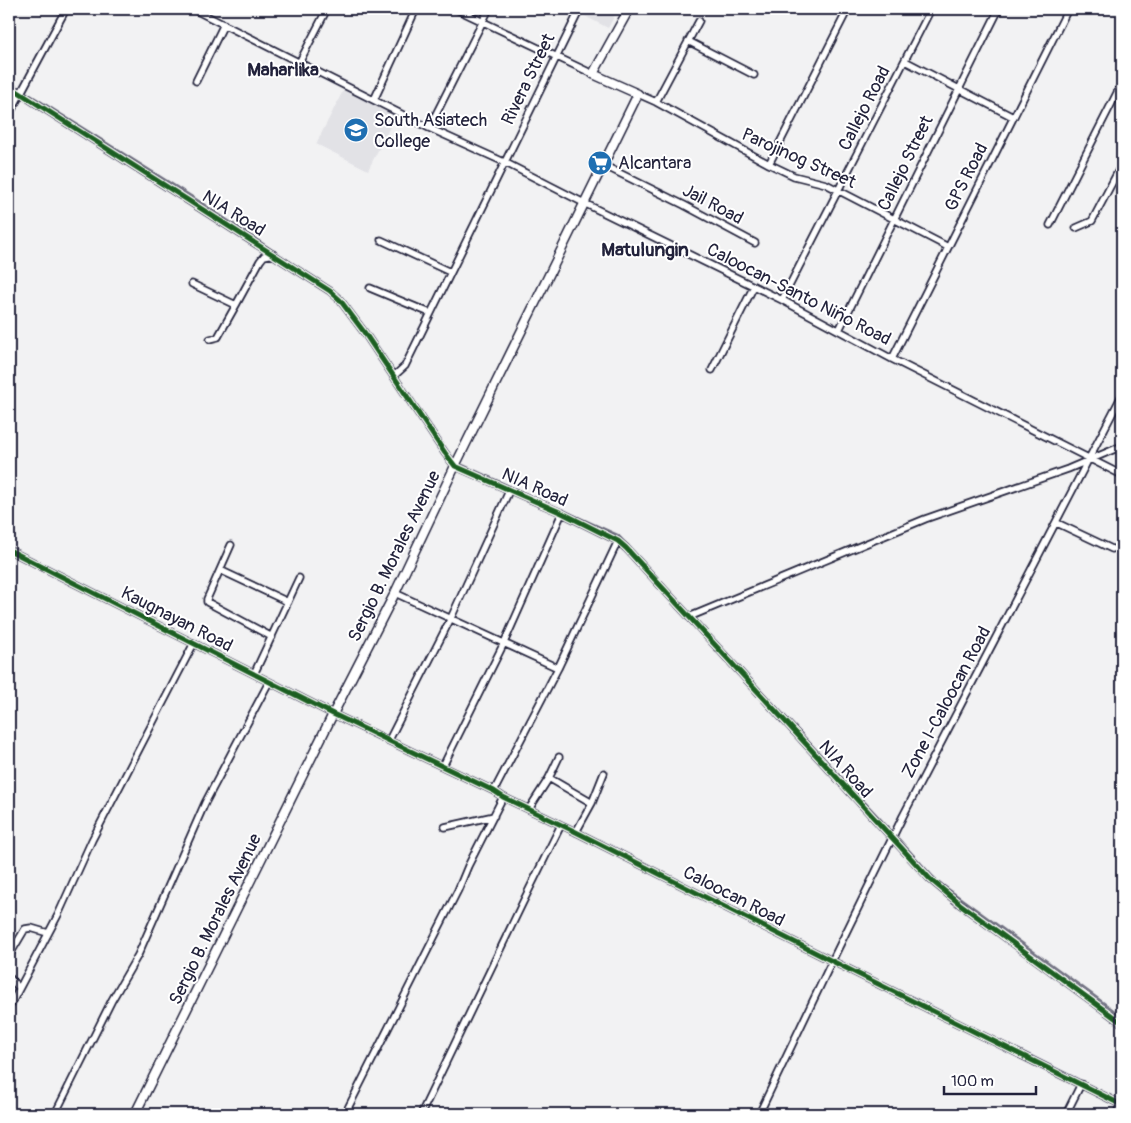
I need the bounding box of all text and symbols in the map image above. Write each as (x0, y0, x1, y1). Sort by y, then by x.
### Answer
street label: Rivera Street (496, 29, 561, 129)
district label: Maharlika (247, 58, 319, 82)
street label: Callejo Road (833, 62, 896, 154)
place label: South Asiatech College (374, 109, 487, 153)
street label: Callejo Street (872, 111, 939, 215)
school or university icon: South Asiatech College (343, 117, 369, 143)
street label: Parojinog Street (738, 123, 860, 194)
street label: GPS Road (940, 139, 993, 215)
supermarket icon: Alcantara (587, 150, 613, 176)
place label: Alcantara (618, 152, 691, 175)
street label: Jail Road (678, 179, 747, 230)
street label: NIA Road (198, 185, 270, 242)
district label: Matulungin (601, 238, 689, 262)
street label: Caloocan-Santo Niño Road (703, 238, 895, 351)
street label: NIA Road (498, 463, 572, 512)
street label: Sergio B. Morales Avenue (343, 467, 446, 646)
street label: Kaugnayan Road (117, 581, 237, 657)
street label: Zone I-Caloocan Road (897, 623, 996, 782)
street label: NIA Road (814, 736, 878, 803)
street label: Sergio B. Morales Avenue (164, 830, 267, 1009)
street label: Caloocan Road (679, 861, 789, 932)
scale bar (944, 1063, 1036, 1095)
text: 100 m (951, 1072, 994, 1091)

